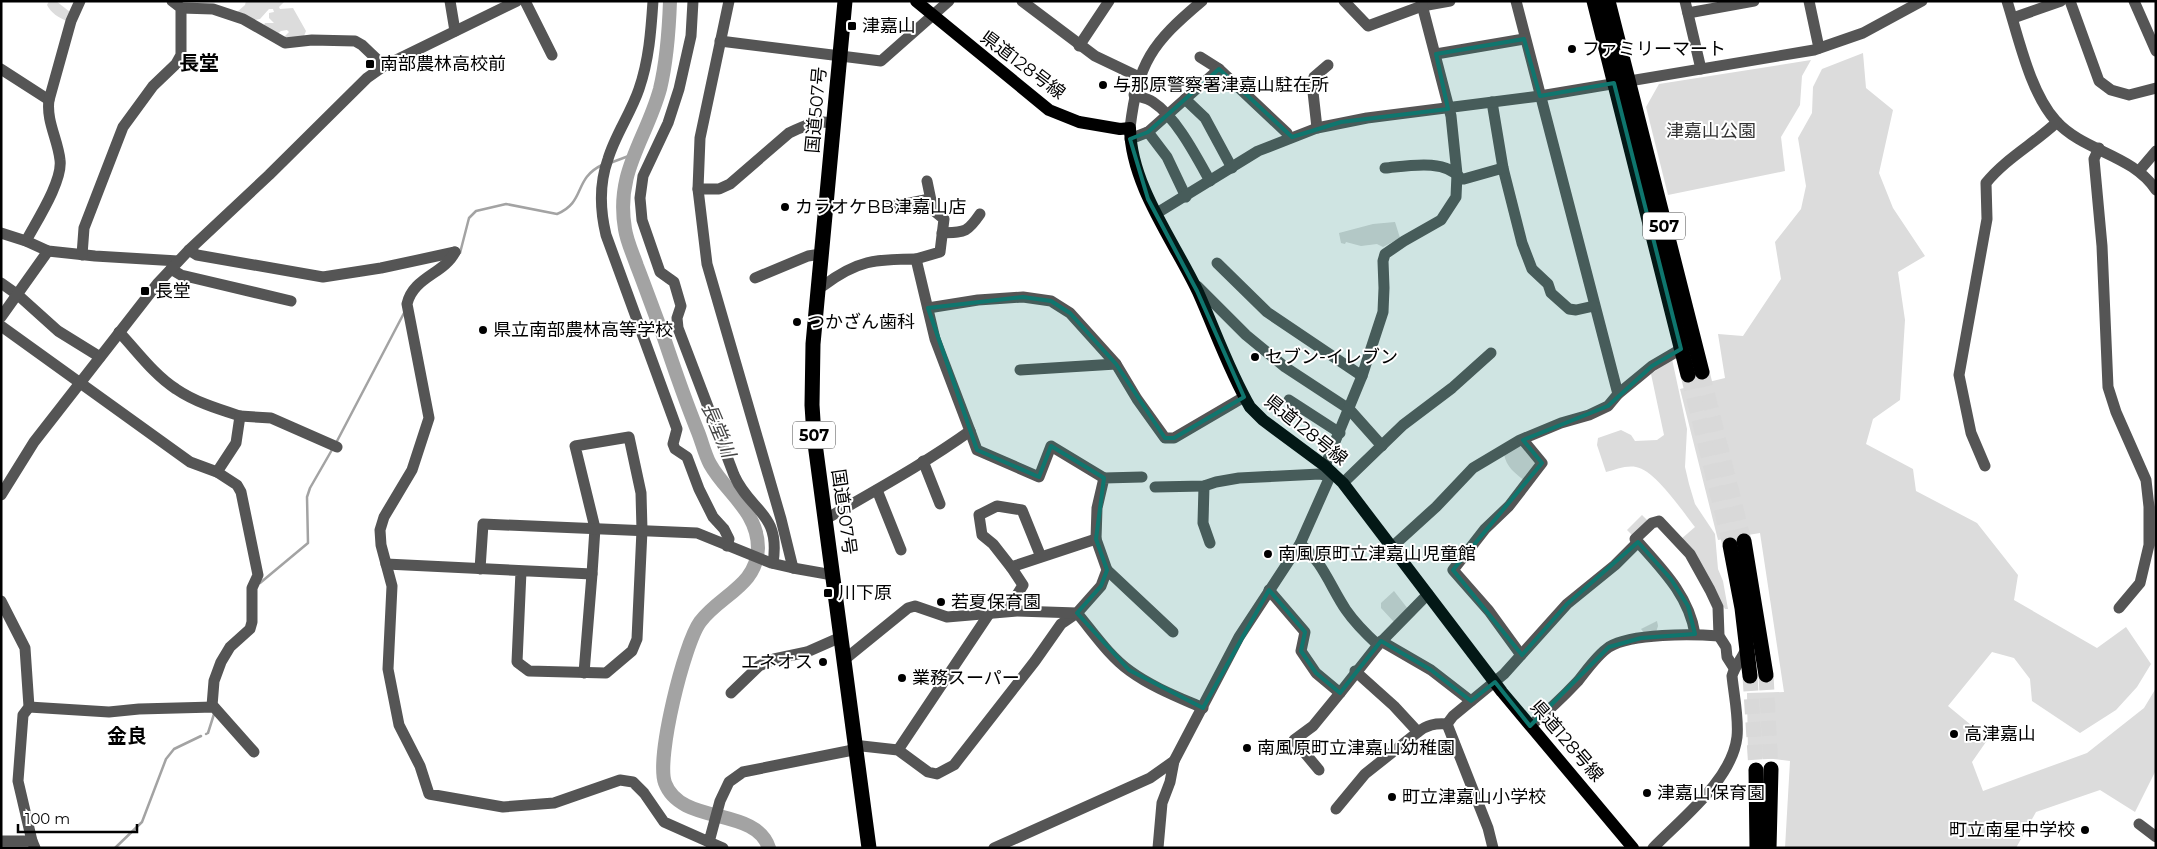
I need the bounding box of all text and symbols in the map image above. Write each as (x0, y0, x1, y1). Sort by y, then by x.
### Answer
place label: 津嘉山 (862, 15, 916, 37)
marker: 津嘉山 (846, 20, 858, 32)
street label: 県道128号線 (976, 26, 1070, 104)
place label: ファミリーマート (1582, 38, 1726, 60)
marker: ファミリーマート (1566, 43, 1578, 55)
district label: 長堂 (179, 51, 219, 75)
place label: 南部農林高校前 (380, 53, 506, 75)
marker: 南部農林高校前 (364, 58, 376, 70)
street label: 国道507号 (801, 66, 831, 154)
place label: 与那原警察署津嘉山駐在所 (1113, 74, 1329, 96)
marker: 与那原警察署津嘉山駐在所 (1097, 79, 1109, 91)
park label: 津嘉山公園 (1666, 120, 1756, 142)
place label: カラオケBB津嘉山店 (795, 196, 966, 218)
marker: カラオケBB津嘉山店 (779, 201, 791, 213)
road number: 507 (1643, 212, 1685, 240)
place label: 長堂 (155, 280, 191, 302)
marker: 長堂 (139, 285, 151, 297)
place label: つかざん歯科 (807, 311, 915, 333)
marker: つかざん歯科 (791, 316, 803, 328)
place label: 県立南部農林高等学校 (493, 319, 673, 341)
marker: 県立南部農林高等学校 (477, 324, 489, 336)
place label: セブン-イレブン (1265, 346, 1398, 368)
marker: セブン-イレブン (1249, 351, 1261, 363)
street label: 県道128号線 (1260, 390, 1352, 470)
water label: 長堂川 (697, 399, 741, 463)
road number: 507 (793, 422, 835, 448)
street label: 国道507号 (827, 468, 861, 556)
place label: 南風原町立津嘉山児童館 (1278, 543, 1476, 565)
marker: 南風原町立津嘉山児童館 (1262, 548, 1274, 560)
place label: 川下原 (838, 582, 892, 604)
marker: 川下原 (822, 587, 834, 599)
place label: 若夏保育園 (951, 591, 1041, 613)
marker: 若夏保育園 (935, 596, 947, 608)
place label: エネオス (741, 651, 813, 673)
marker: エネオス (817, 656, 829, 668)
place label: 業務スーパー (912, 667, 1020, 689)
marker: 業務スーパー (896, 672, 908, 684)
street label: 県道128号線 (1526, 696, 1608, 786)
place label: 高津嘉山 (1964, 723, 2036, 745)
district label: 金良 (107, 724, 147, 748)
marker: 高津嘉山 (1948, 728, 1960, 740)
place label: 南風原町立津嘉山幼稚園 (1257, 737, 1455, 759)
marker: 南風原町立津嘉山幼稚園 (1241, 742, 1253, 754)
place label: 津嘉山保育園 (1657, 782, 1765, 804)
place label: 町立津嘉山小学校 (1402, 786, 1546, 808)
marker: 津嘉山保育園 (1641, 787, 1653, 799)
marker: 町立津嘉山小学校 (1386, 791, 1398, 803)
scale bar (18, 802, 136, 834)
text: 100 m (25, 809, 70, 828)
place label: 町立南星中学校 (1949, 819, 2075, 841)
marker: 町立南星中学校 (2079, 824, 2091, 836)

